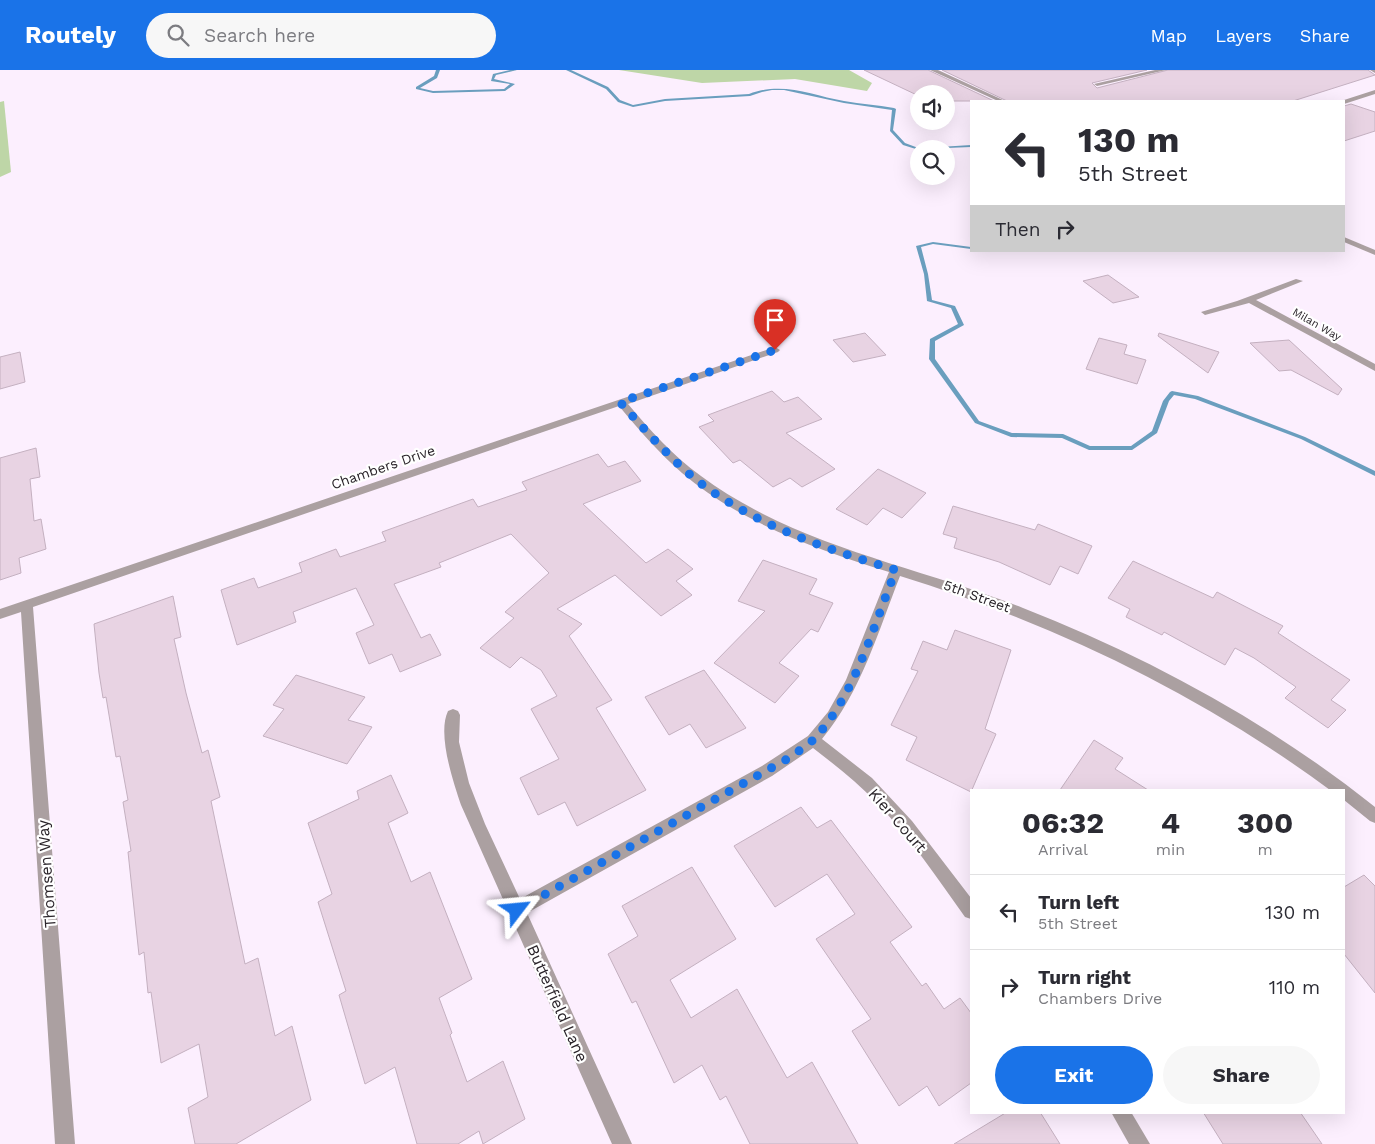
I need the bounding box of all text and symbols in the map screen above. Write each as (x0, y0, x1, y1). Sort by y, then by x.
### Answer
search box (146, 13, 496, 58)
text: Routely (25, 21, 116, 49)
icon: search (164, 21, 192, 49)
text: Search here (204, 24, 315, 47)
text: Map (1150, 25, 1187, 46)
text: Layers (1215, 25, 1272, 46)
text: Share (1300, 25, 1350, 46)
map controls (910, 85, 955, 185)
button: sound (910, 85, 955, 130)
text: 130 m (1078, 119, 1179, 161)
icon: left (995, 120, 1060, 185)
button: search (910, 140, 955, 185)
text: 5th Street (1078, 161, 1187, 186)
icon: right (1051, 215, 1079, 243)
text: Then (995, 218, 1041, 241)
pin (754, 299, 796, 350)
street label: Milan Way (1290, 305, 1344, 344)
icon: arrive (761, 306, 789, 334)
street label: Chambers Drive (329, 442, 437, 492)
street label: 5th Street (942, 577, 1013, 615)
street label: Kier Court (865, 784, 931, 857)
text: 06:32 (1022, 805, 1104, 840)
text: 4 (1161, 805, 1180, 840)
text: 300 (1237, 805, 1293, 840)
street label: Thomsen Way (33, 819, 60, 929)
text: Arrival (1038, 840, 1088, 859)
text: min (1156, 840, 1185, 859)
text: m (1257, 840, 1273, 859)
position arrow (490, 883, 542, 935)
text: Turn left (1038, 891, 1119, 914)
icon: left (995, 898, 1023, 926)
text: 130 m (1265, 901, 1320, 924)
text: 5th Street (1038, 914, 1118, 933)
street label: Butterfield Lane (523, 942, 592, 1065)
text: Turn right (1038, 966, 1131, 989)
icon: right (995, 973, 1023, 1001)
text: 110 m (1269, 976, 1320, 999)
text: Chambers Drive (1038, 989, 1162, 1008)
button: Exit (995, 1046, 1153, 1104)
button: Share (1163, 1046, 1320, 1104)

